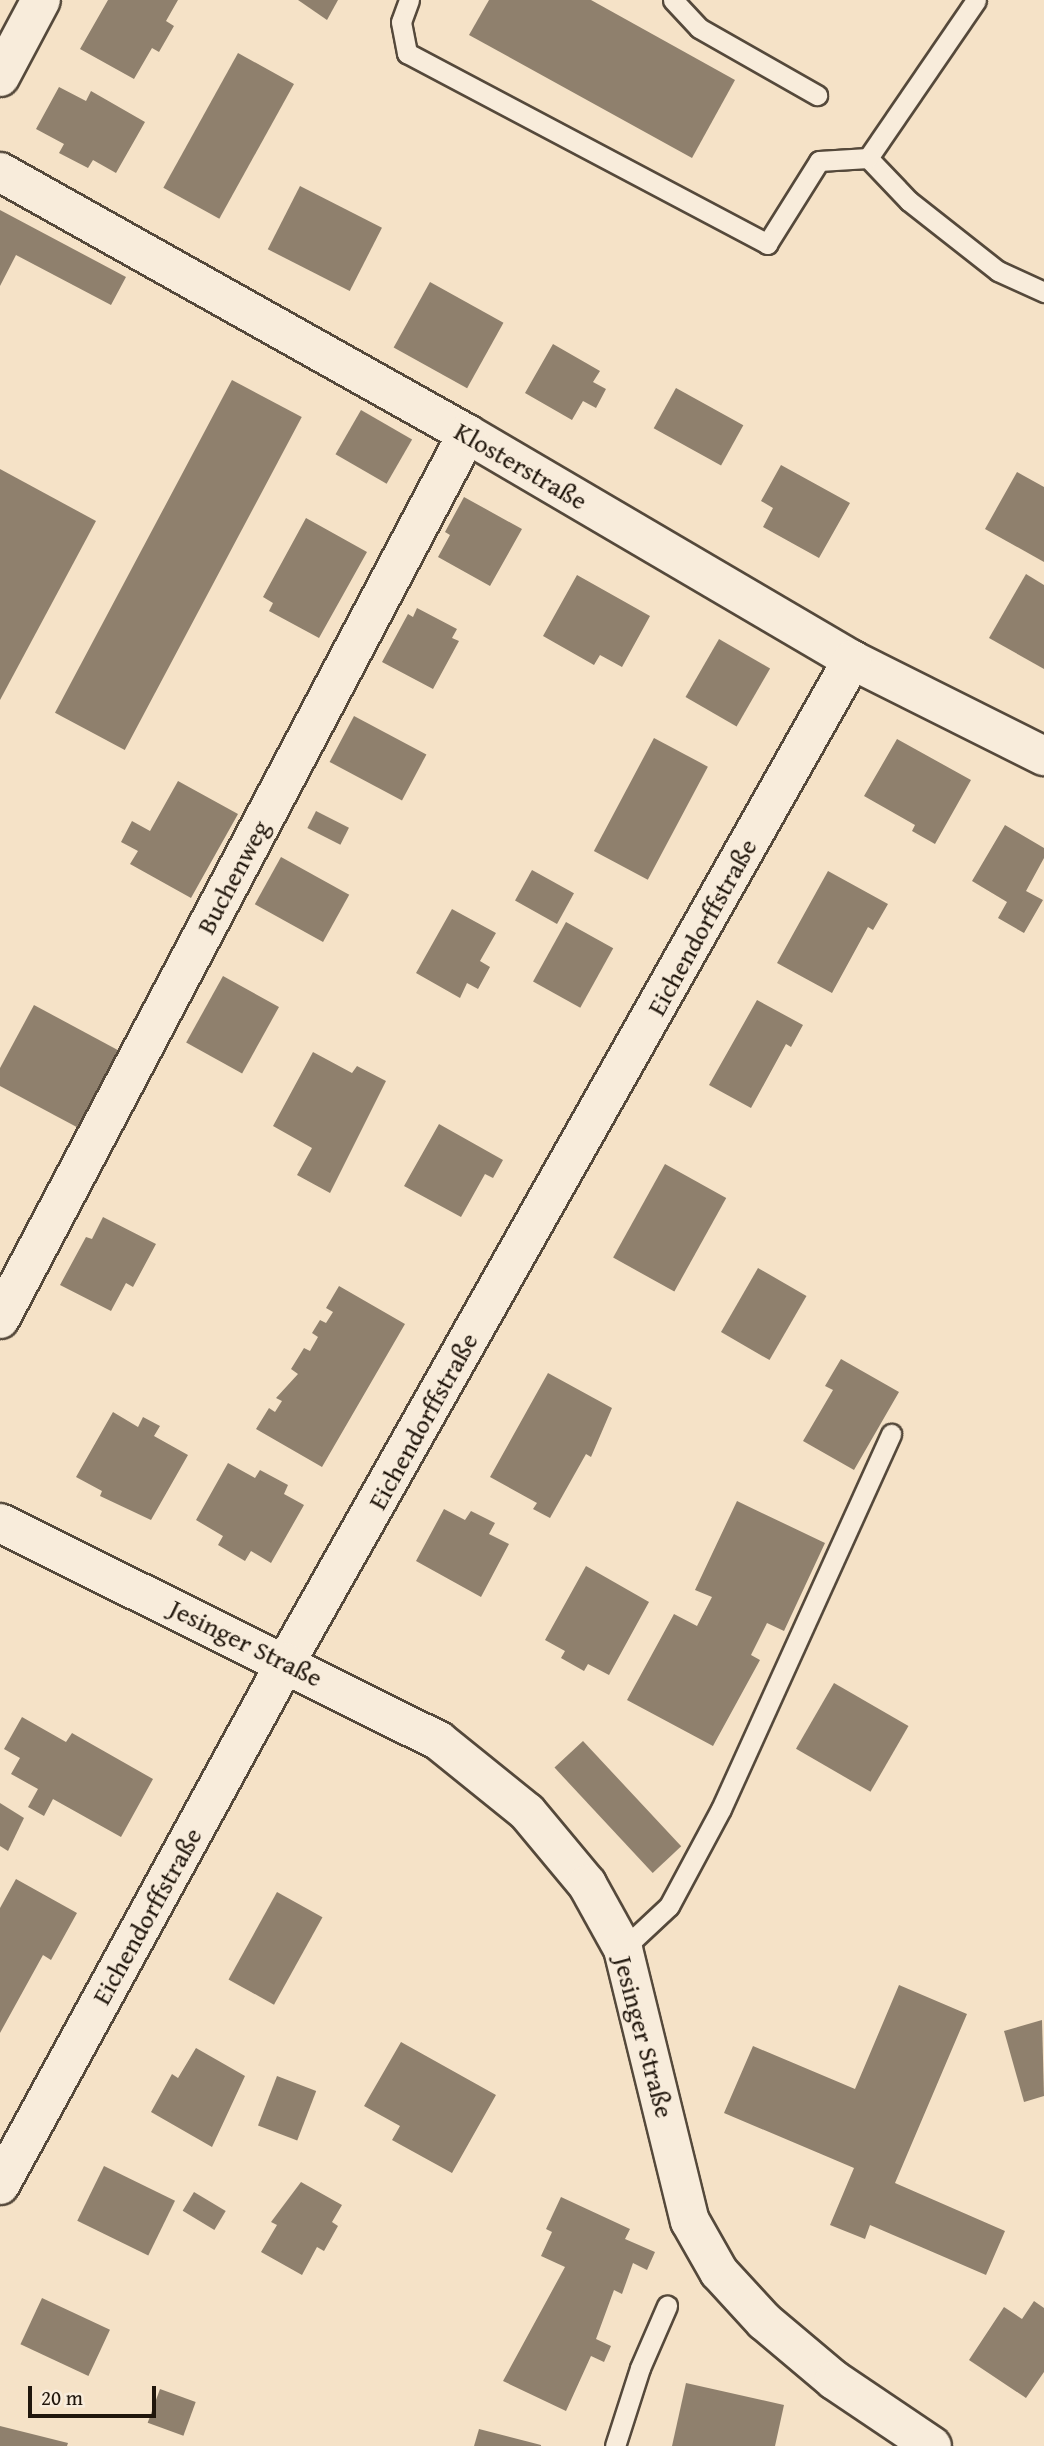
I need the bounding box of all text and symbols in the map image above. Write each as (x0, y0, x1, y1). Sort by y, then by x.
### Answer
street label: Klosterstraße (449, 415, 593, 517)
street label: Buchenweg (190, 815, 276, 939)
street label: Eichendorffstraße (641, 833, 763, 1021)
street label: Eichendorffstraße (362, 1327, 484, 1515)
street label: Jesinger Straße (164, 1593, 328, 1693)
street label: Eichendorffstraße (86, 1822, 208, 2010)
street label: Jesinger Straße (607, 1953, 681, 2121)
scale bar (32, 2372, 159, 2416)
text: 20 m (41, 2382, 83, 2413)

